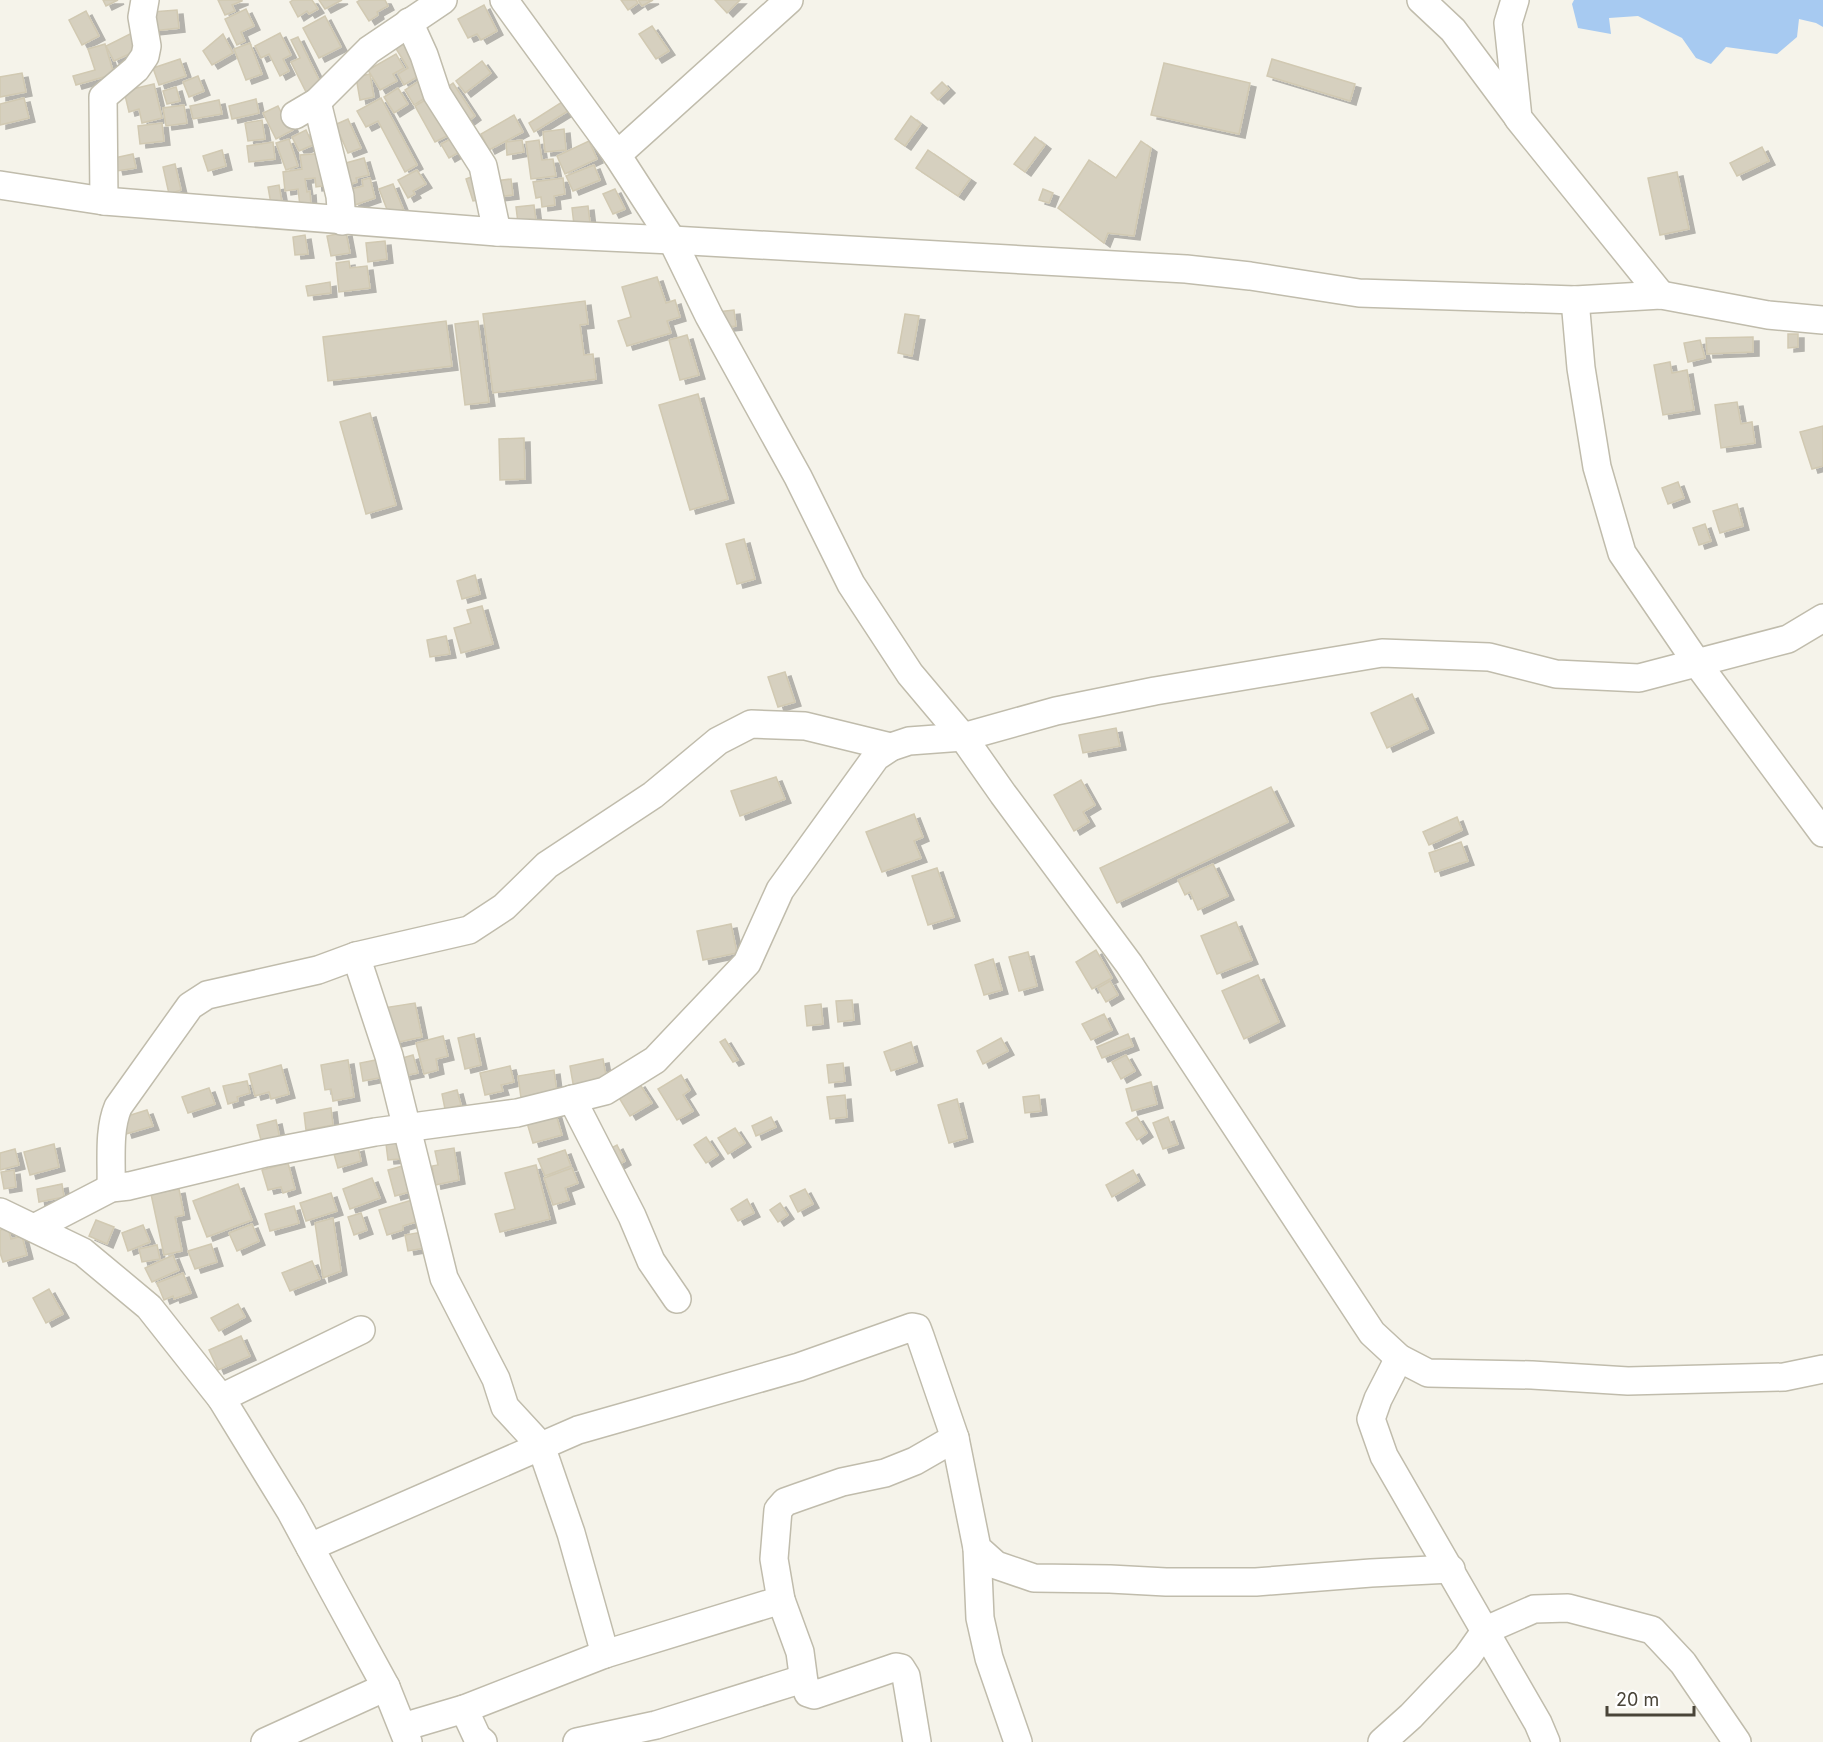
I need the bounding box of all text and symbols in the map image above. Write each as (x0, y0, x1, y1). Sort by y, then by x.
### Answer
scale bar (1607, 1679, 1694, 1717)
text: 20 m (1616, 1689, 1659, 1710)

